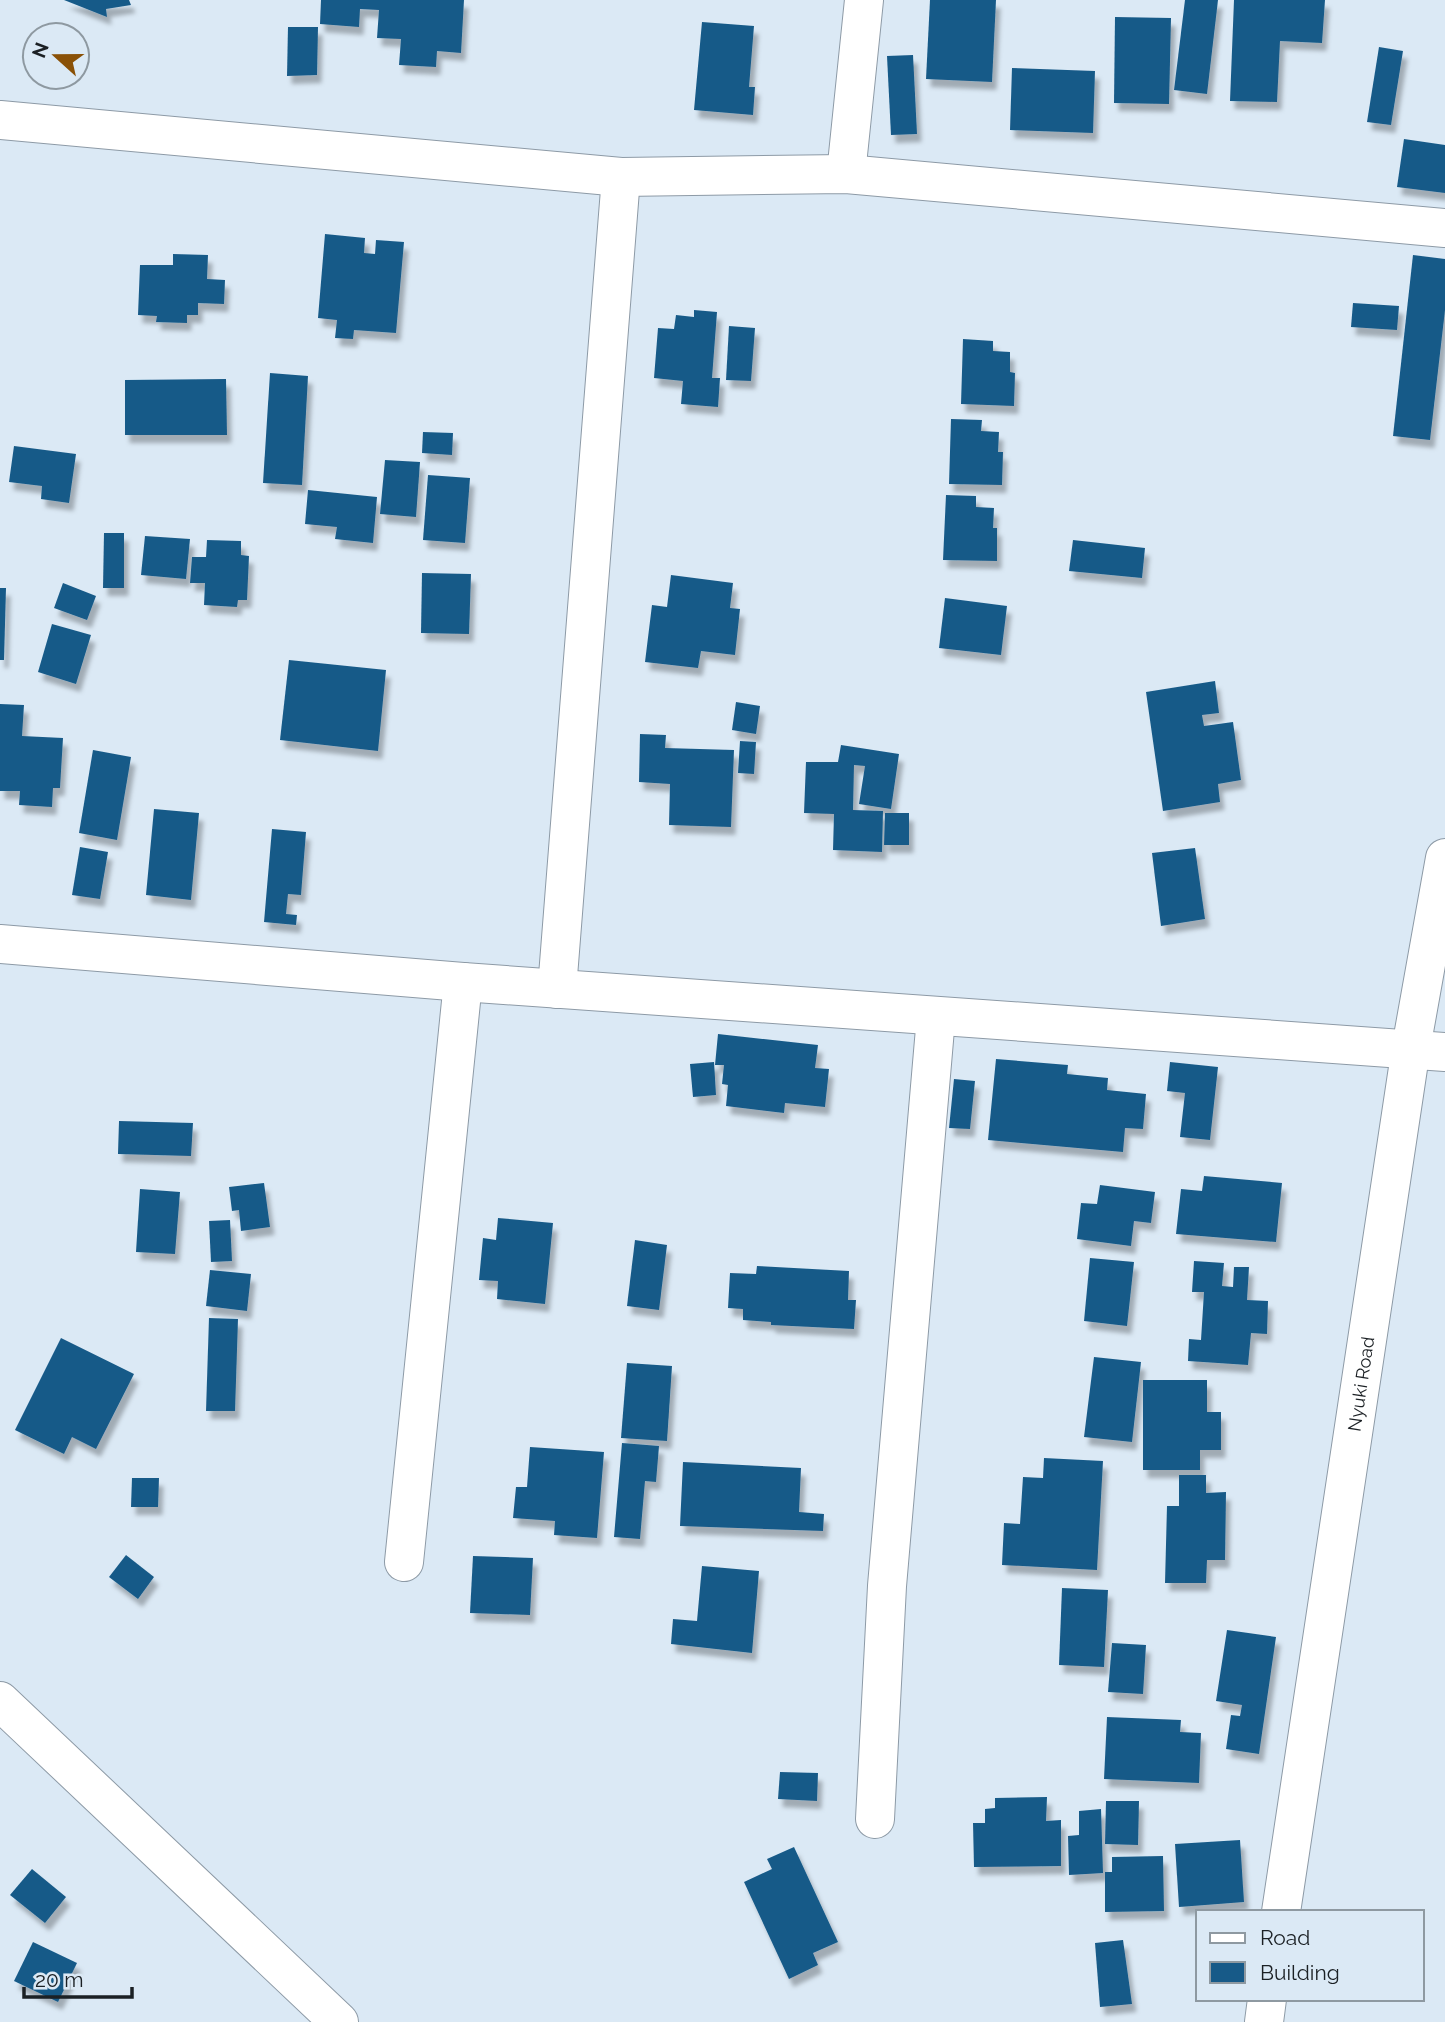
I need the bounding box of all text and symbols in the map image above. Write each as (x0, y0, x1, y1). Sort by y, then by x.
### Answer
north arrow (21, 21, 91, 91)
text: N (27, 39, 53, 61)
street label: Nyuki Road (1343, 1335, 1378, 1433)
legend (1196, 1910, 1424, 2001)
text: Road (1260, 1925, 1310, 1950)
scale bar (24, 1955, 133, 1999)
text: Building (1260, 1960, 1340, 1985)
text: 20 m (35, 1967, 83, 1992)

